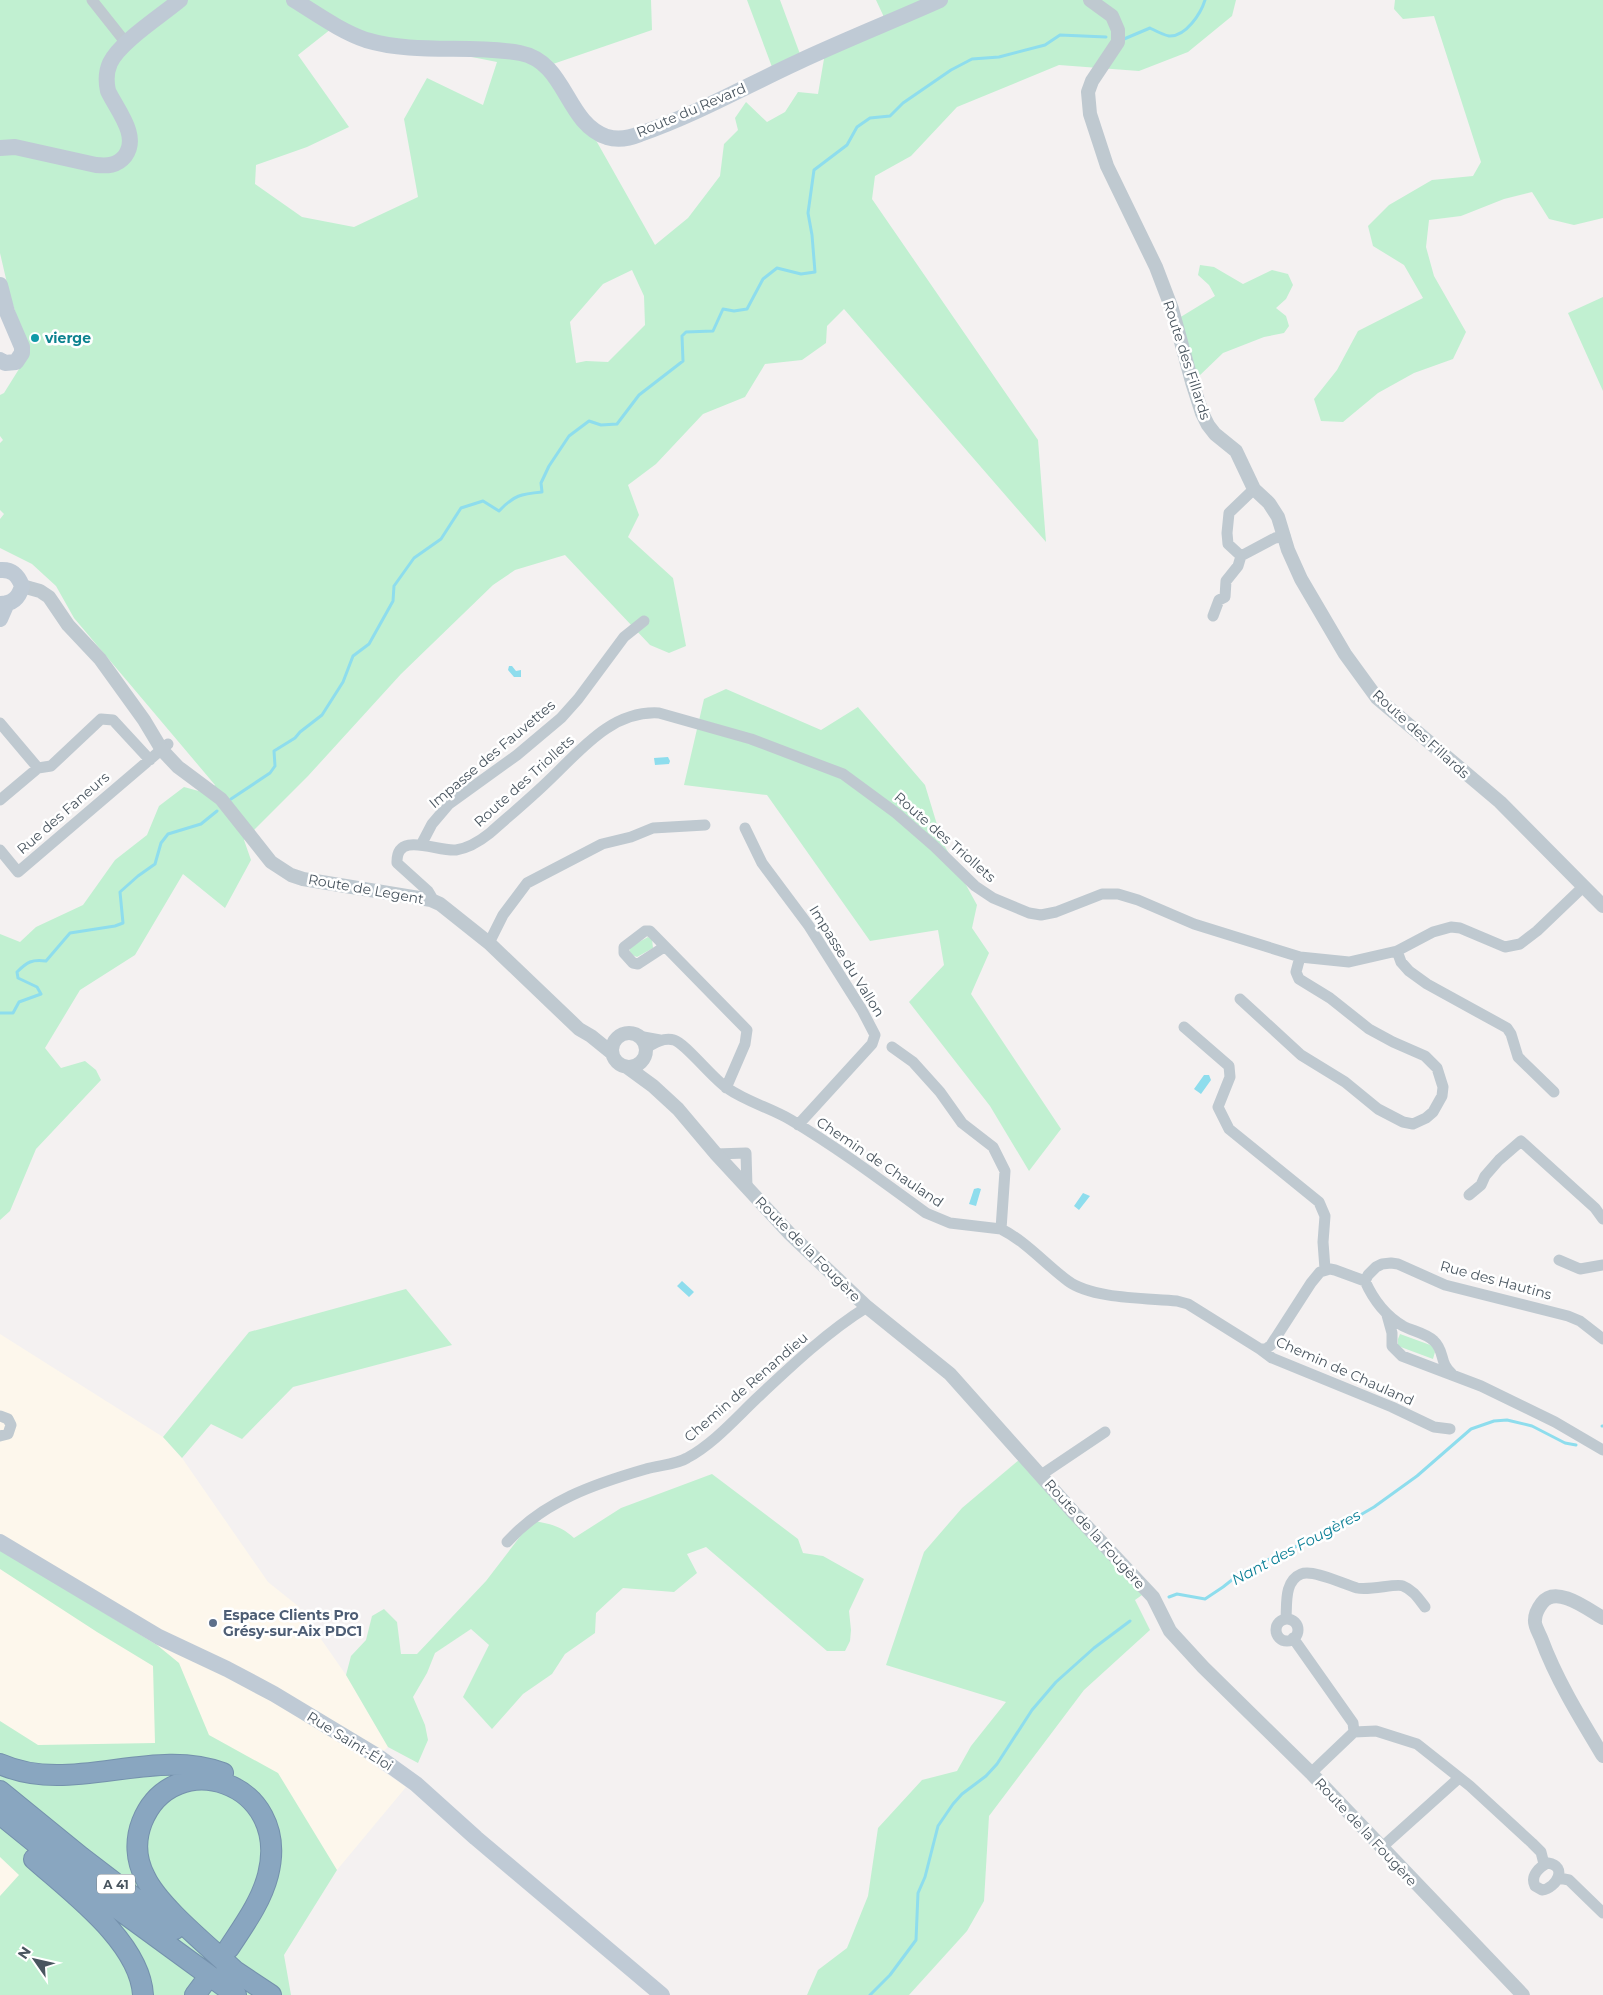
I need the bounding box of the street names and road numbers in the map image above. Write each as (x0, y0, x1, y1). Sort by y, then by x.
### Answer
street label: Route du Revard (633, 79, 749, 141)
street label: Route des Fillards (1159, 298, 1215, 422)
street label: Route des Fillards (1369, 686, 1473, 782)
street label: Impasse des Fauvettes (425, 696, 559, 812)
street label: Route des Triollets (470, 731, 578, 831)
street label: Rue des Faneurs (13, 768, 113, 858)
street label: Route des Triollets (891, 788, 1000, 886)
street label: Route de Legent (307, 870, 426, 908)
street label: Impasse du Vallon (805, 902, 889, 1020)
street label: Chemin de Chauland (813, 1113, 947, 1211)
street label: Route de la Fougère (751, 1192, 865, 1306)
street label: Rue des Hautins (1438, 1256, 1554, 1304)
street label: Chemin de Renandieu (680, 1328, 812, 1446)
street label: Chemin de Chauland (1273, 1332, 1417, 1410)
street label: Route de la Fougère (1041, 1475, 1149, 1593)
street label: Rue Saint-Éloi (304, 1707, 396, 1775)
street label: Route de la Fougère (1311, 1774, 1421, 1890)
road number: A 41 (97, 1875, 135, 1894)

